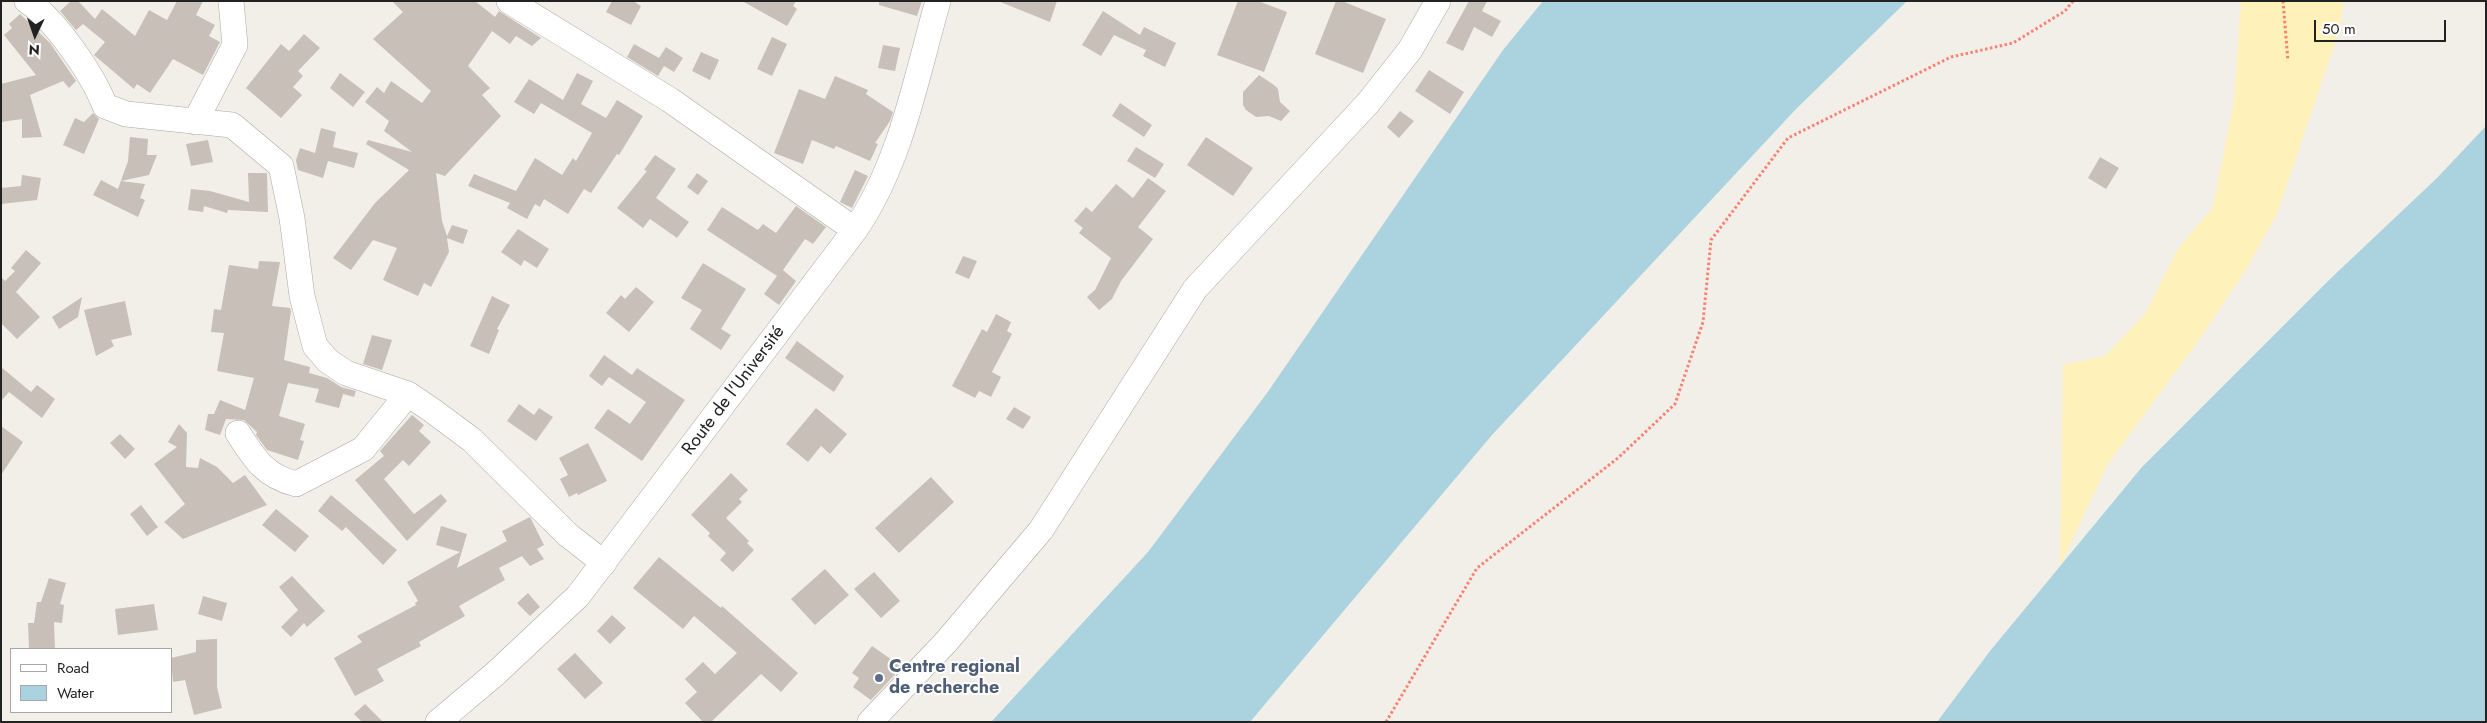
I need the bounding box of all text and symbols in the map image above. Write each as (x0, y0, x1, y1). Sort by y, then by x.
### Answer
north arrow (10, 10, 60, 60)
scale bar (2317, 10, 2450, 42)
text: 50 m (2322, 18, 2356, 40)
text: N (28, 40, 40, 60)
street label: Route de l'Université (678, 322, 790, 460)
legend (10, 648, 172, 713)
text: Road (57, 657, 89, 679)
place label: Centre regional de recherche (889, 657, 1020, 700)
marker: Centre regional de recherche (873, 672, 885, 684)
text: Water (57, 682, 94, 704)

